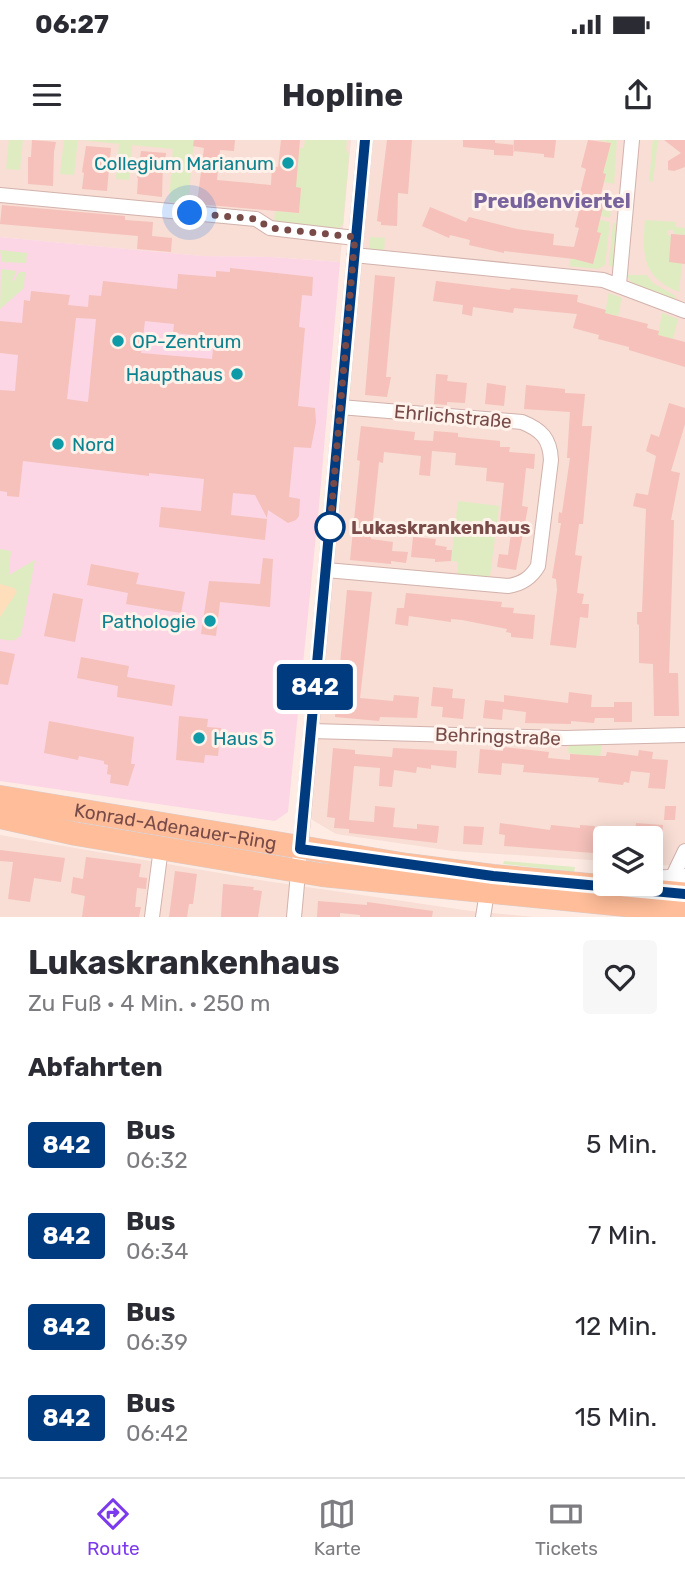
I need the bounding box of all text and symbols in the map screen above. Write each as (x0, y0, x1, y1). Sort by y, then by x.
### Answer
text: 06:27 (35, 9, 109, 40)
icon: menu (28, 76, 66, 114)
text: Hopline (282, 76, 403, 114)
icon: share (619, 76, 657, 114)
place label: Collegium Marianum (94, 152, 274, 175)
marker: Collegium Marianum (280, 155, 296, 171)
district label: Preußenviertel (473, 188, 631, 213)
your location (172, 195, 207, 230)
place label: OP-Zentrum (132, 330, 241, 353)
marker: OP-Zentrum (110, 333, 126, 349)
place label: Haupthaus (126, 363, 223, 386)
marker: Haupthaus (229, 366, 245, 382)
street label: Ehrlichstraße (393, 400, 513, 433)
place label: Nord (72, 433, 114, 456)
marker: Nord (50, 436, 66, 452)
marker: Lukaskrankenhaus (315, 512, 345, 542)
place label: Lukaskrankenhaus (351, 516, 530, 539)
place label: Pathologie (102, 610, 196, 633)
marker: Pathologie (202, 613, 218, 629)
line badge: 842 (275, 664, 355, 710)
text: 842 (291, 673, 339, 701)
street label: Behringstraße (435, 723, 561, 750)
place label: Haus 5 (213, 727, 274, 750)
marker: Haus 5 (191, 730, 207, 746)
street label: Konrad-Adenauer-Ring (72, 799, 279, 855)
map controls (593, 826, 663, 896)
button: layers (593, 826, 663, 896)
button: heart (583, 940, 657, 1014)
text: Lukaskrankenhaus (28, 943, 340, 982)
text: Zu Fuß · 4 Min. · 250 m (28, 989, 271, 1017)
text: Abfahrten (28, 1052, 163, 1083)
text: Bus (126, 1115, 175, 1146)
text: 5 Min. (586, 1129, 657, 1160)
text: 842 (42, 1131, 91, 1159)
text: 06:32 (126, 1146, 188, 1174)
text: Bus (126, 1206, 175, 1237)
text: 7 Min. (588, 1220, 657, 1251)
text: 842 (42, 1222, 91, 1250)
text: 06:34 (126, 1237, 188, 1265)
text: Bus (126, 1297, 175, 1328)
text: 12 Min. (575, 1311, 657, 1342)
text: 842 (42, 1313, 91, 1341)
text: 06:39 (126, 1328, 188, 1356)
text: Bus (126, 1388, 175, 1419)
text: 15 Min. (575, 1402, 657, 1433)
text: 842 (42, 1404, 91, 1432)
text: 06:42 (126, 1419, 188, 1447)
tab: Route (87, 1495, 140, 1560)
tab: Karte (314, 1495, 361, 1560)
tab: Tickets (535, 1495, 598, 1560)

